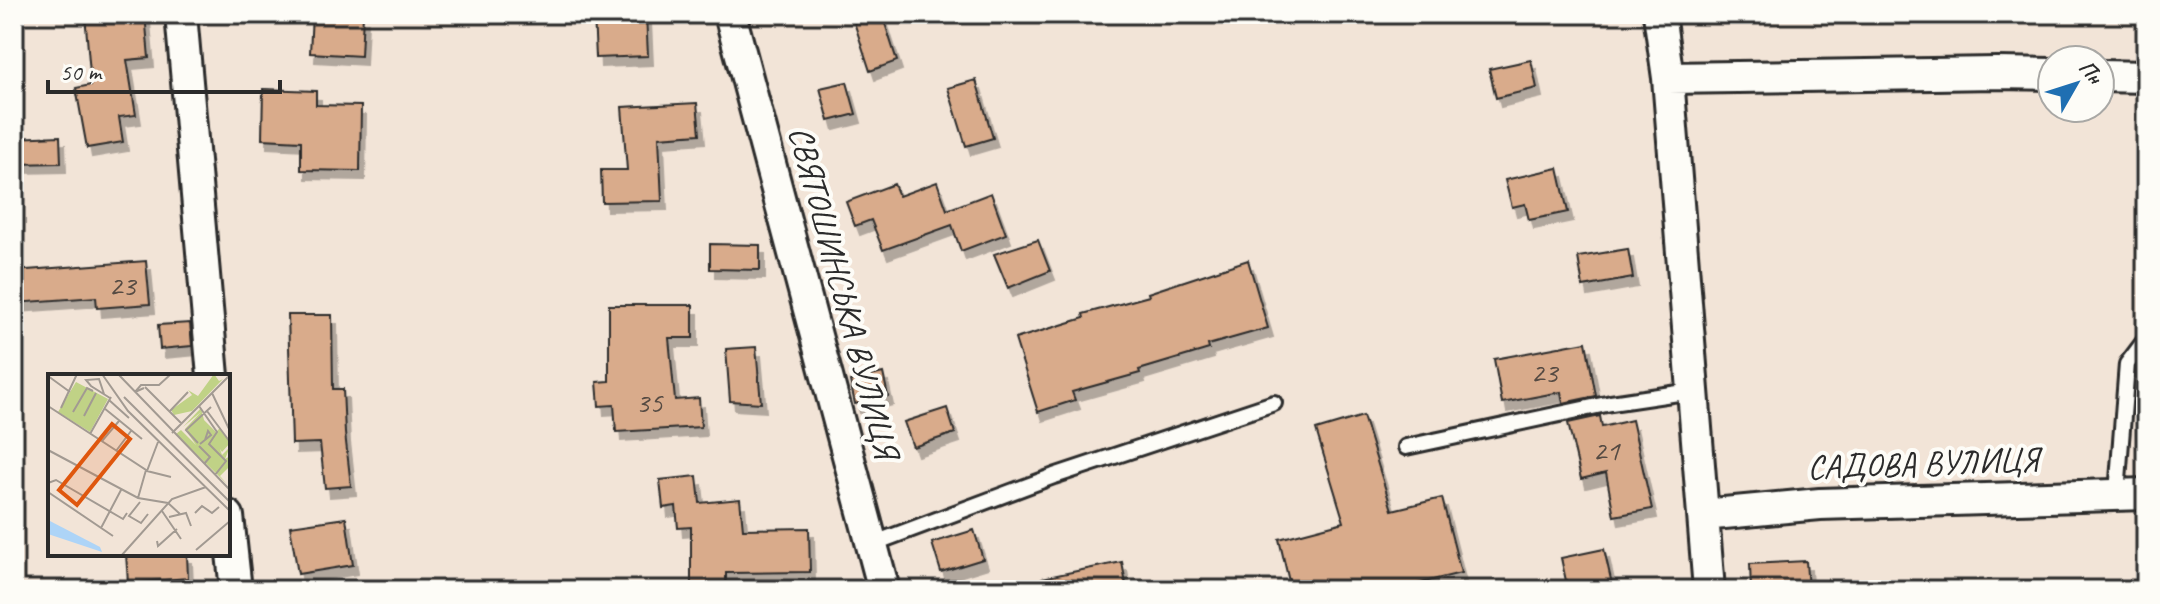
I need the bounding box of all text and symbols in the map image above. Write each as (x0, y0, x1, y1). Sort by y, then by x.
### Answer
scale bar (48, 44, 280, 94)
north arrow (2036, 44, 2116, 124)
text: Пн (2073, 54, 2110, 91)
text: 50 m (60, 57, 103, 87)
street label: СВЯТОШИНСЬКА ВУЛИЦЯ (779, 121, 910, 468)
house number: 23 (109, 266, 138, 304)
house number: 23 (1531, 353, 1560, 391)
inset map (48, 374, 230, 556)
house number: 35 (636, 383, 664, 421)
house number: 21 (1593, 431, 1621, 469)
street label: САДОВА ВУЛИЦЯ (1807, 437, 2044, 489)

